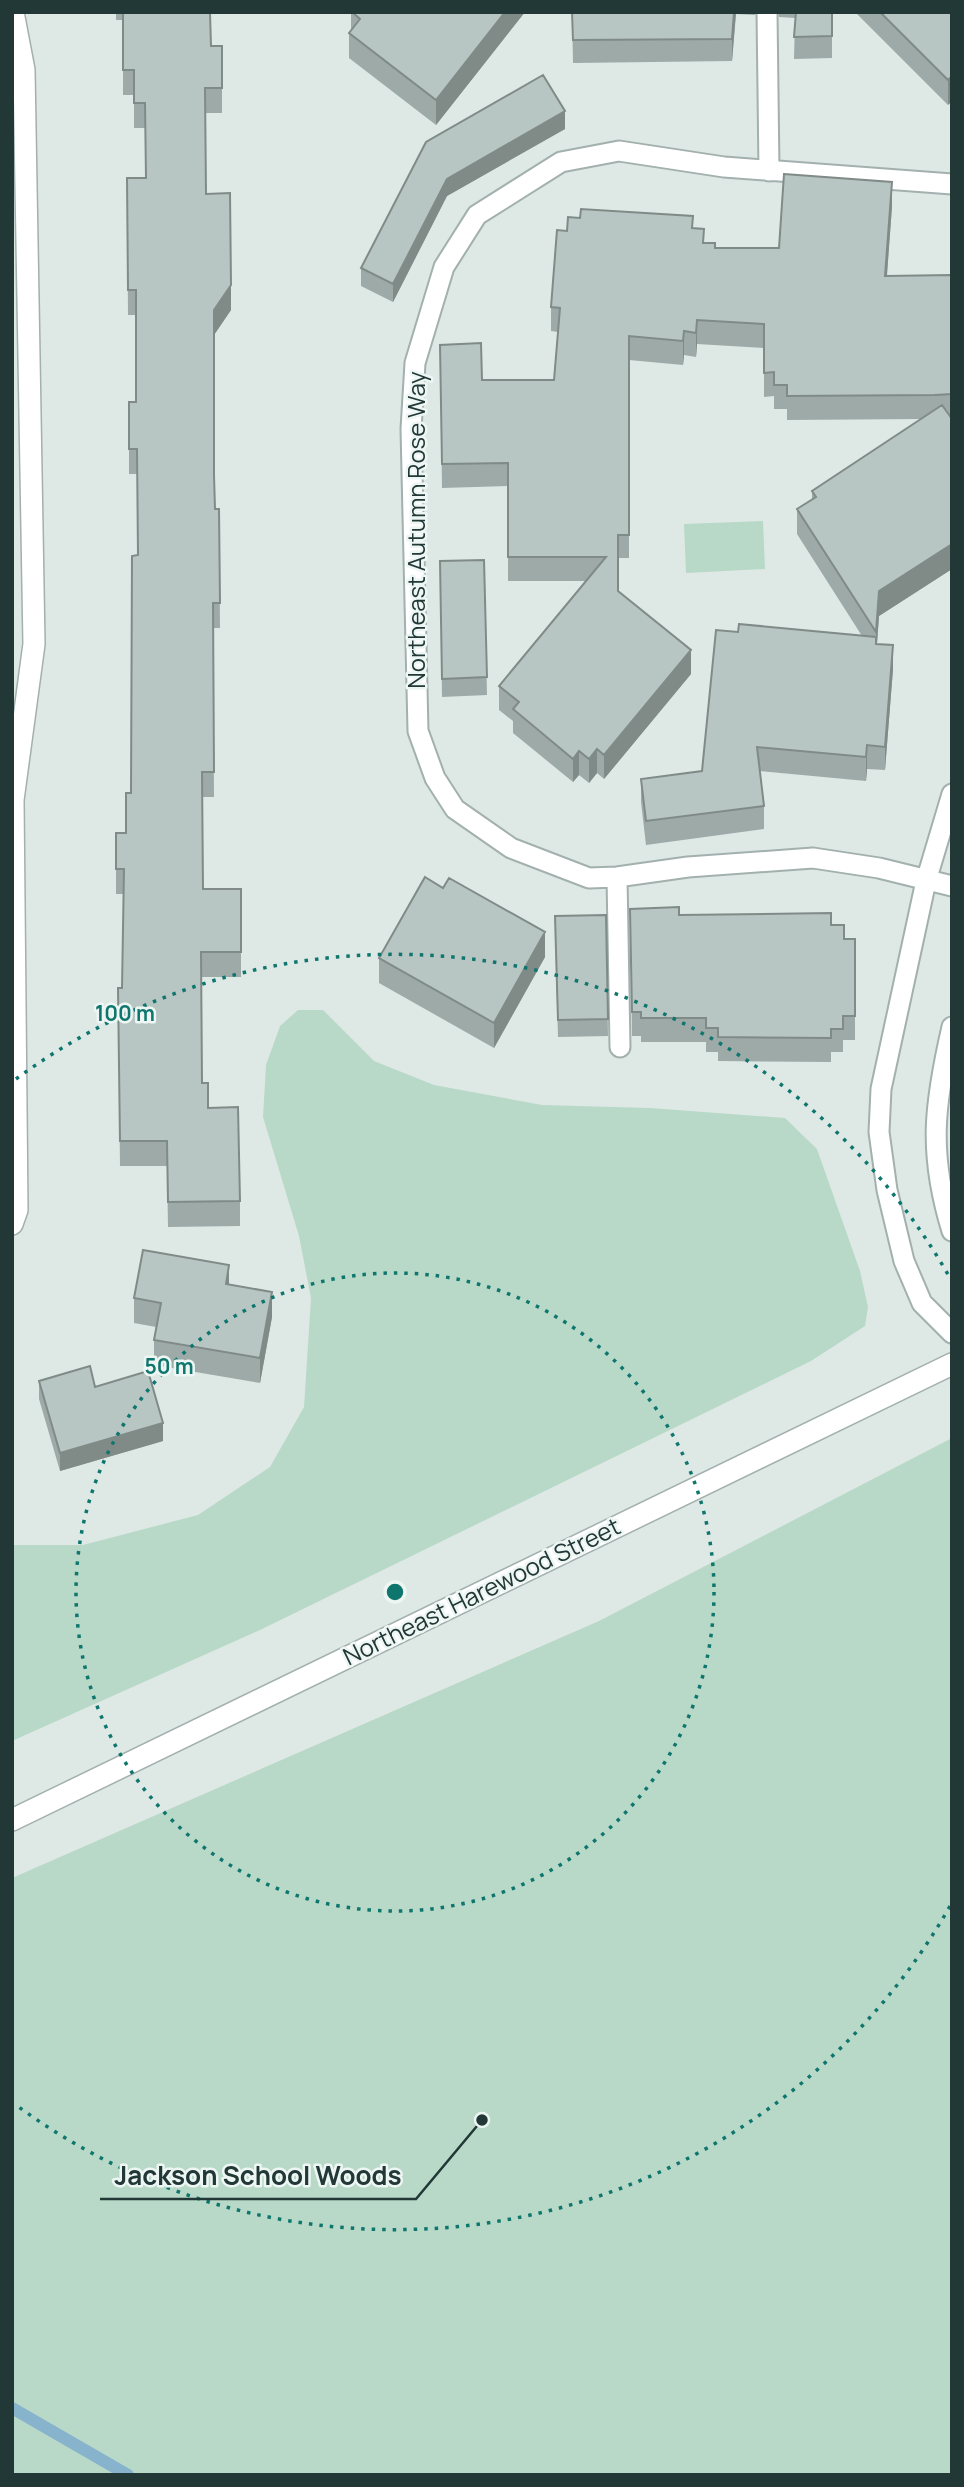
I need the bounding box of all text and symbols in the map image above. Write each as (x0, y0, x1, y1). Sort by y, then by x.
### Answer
street label: Northeast Autumn Rose Way (399, 371, 432, 689)
text: 100 m (95, 999, 155, 1027)
text: 50 m (144, 1352, 194, 1380)
street label: Northeast Harewood Street (337, 1509, 626, 1672)
centre of rings (383, 1580, 407, 1604)
callout: Jackson School Woods (100, 2152, 416, 2199)
text: Jackson School Woods (114, 2157, 402, 2193)

